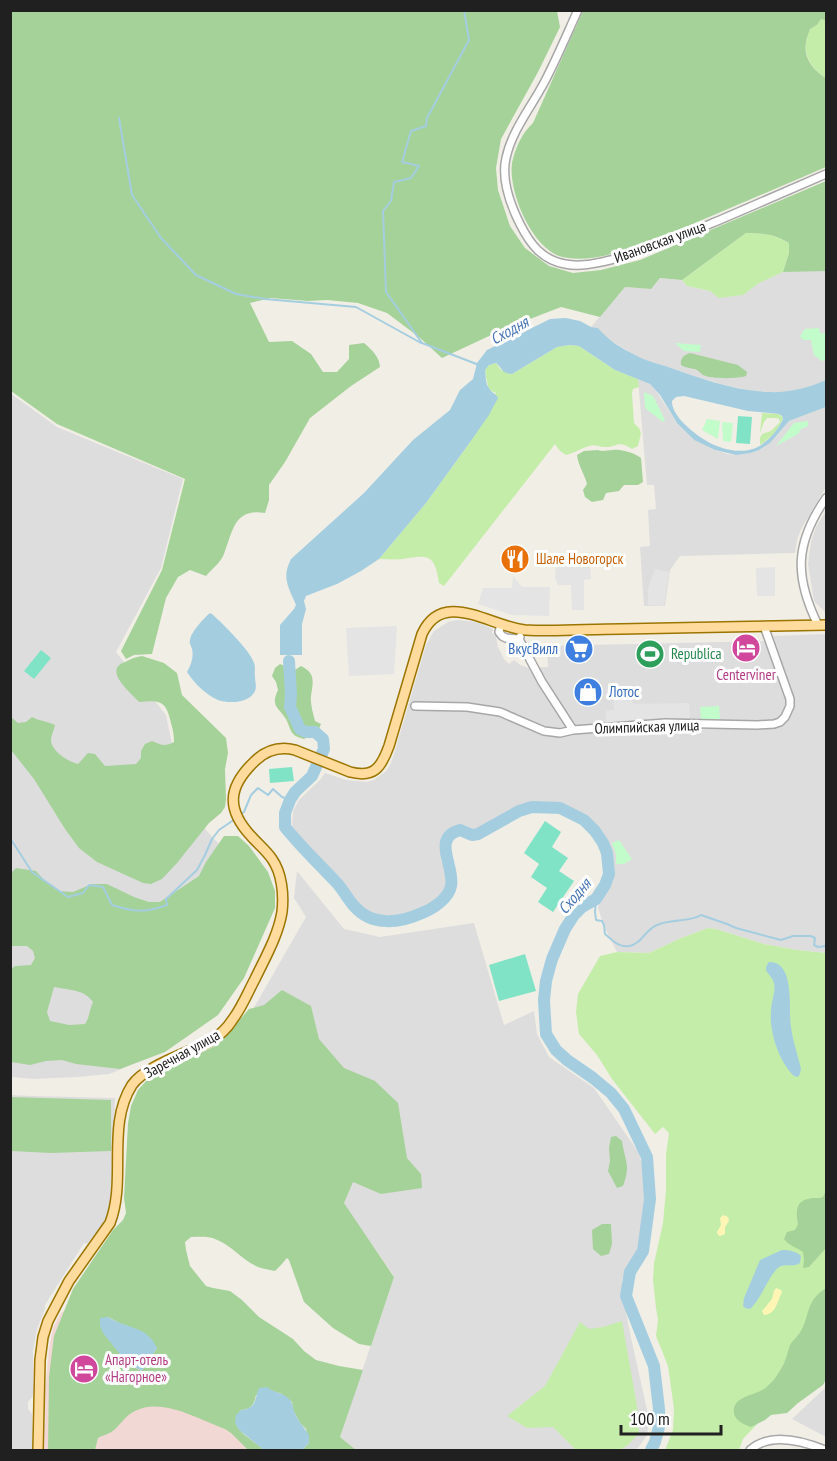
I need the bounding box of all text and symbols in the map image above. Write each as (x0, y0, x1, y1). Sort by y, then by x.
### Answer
street label: Ивановская улица (611, 216, 708, 267)
water label: Сходня (486, 311, 533, 349)
restaurant icon: Шале Новогорск (499, 543, 531, 575)
place label: Шале Новогорск (536, 549, 624, 568)
hotel icon: Centerviner (730, 632, 762, 664)
supermarket icon: ВкусВилл (563, 633, 595, 665)
sports icon: Republica (634, 638, 666, 670)
place label: ВкусВилл (508, 639, 558, 658)
place label: Republica (671, 644, 721, 663)
place label: Centerviner (716, 665, 777, 684)
shop icon: Лотос (572, 676, 604, 708)
place label: Лотос (608, 682, 640, 701)
street label: Олимпийская улица (594, 715, 700, 738)
water label: Сходня (553, 873, 596, 918)
street label: Заречная улица (141, 1025, 223, 1082)
place label: Апарт-отель «Нагорное» (105, 1350, 168, 1386)
hotel icon: Апарт-отель «Нагорное» (68, 1353, 100, 1385)
scale bar (621, 1398, 722, 1436)
text: 100 m (630, 1407, 670, 1430)

